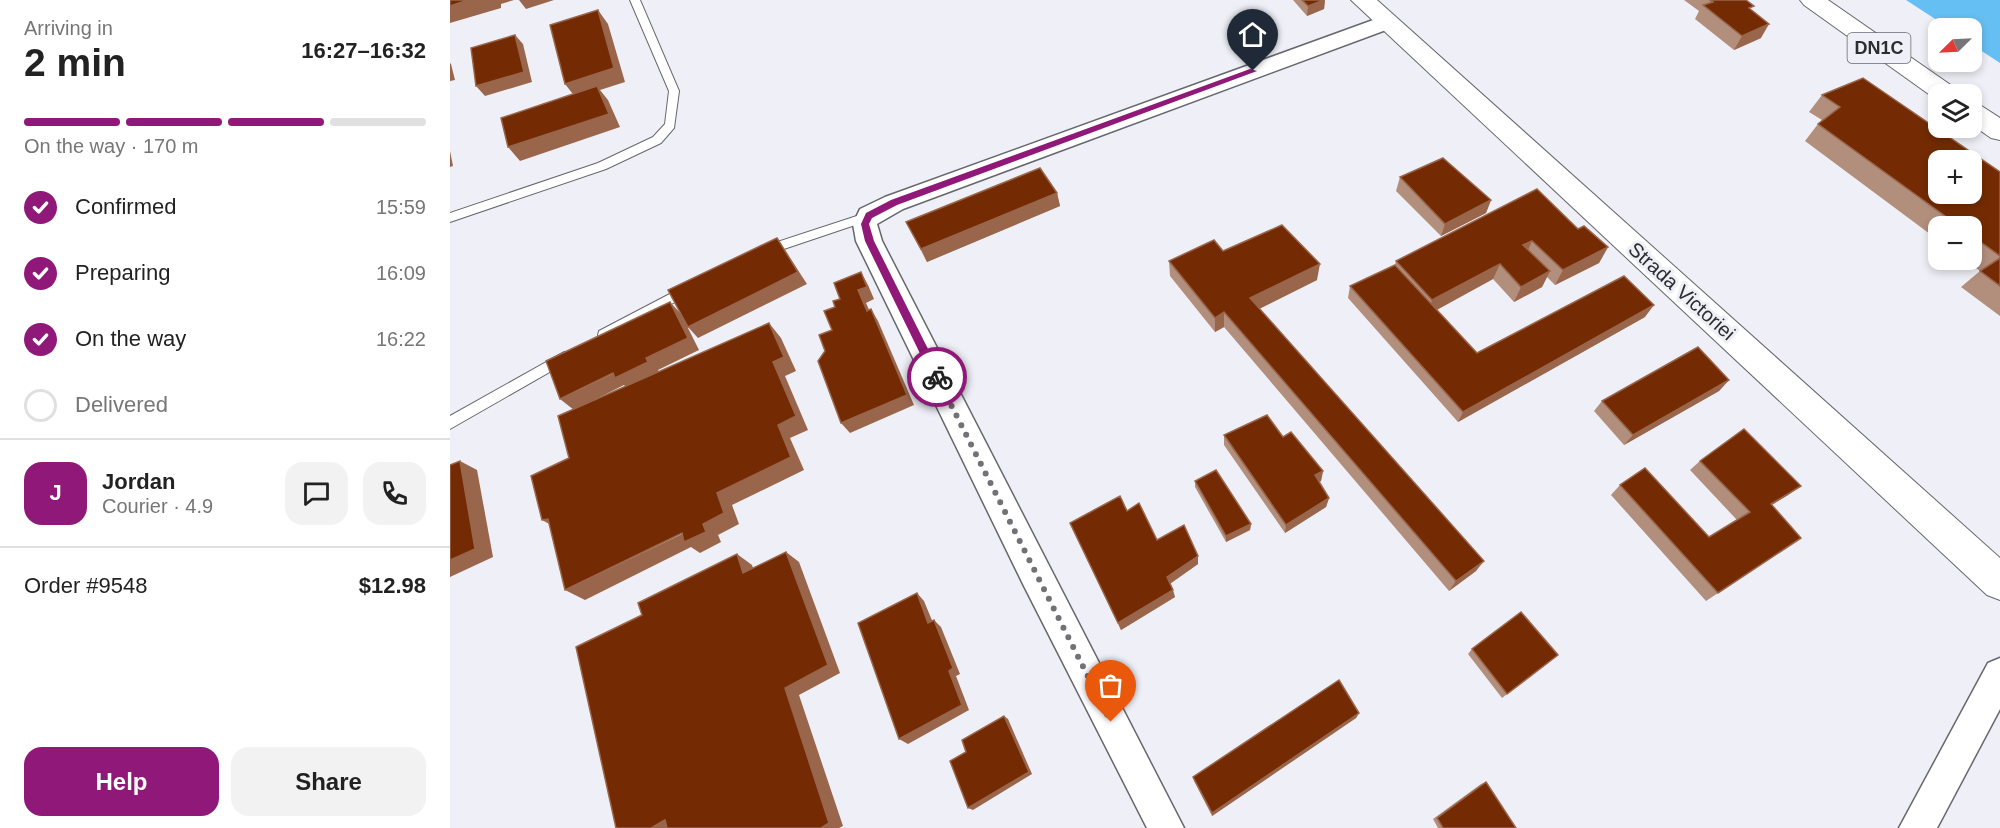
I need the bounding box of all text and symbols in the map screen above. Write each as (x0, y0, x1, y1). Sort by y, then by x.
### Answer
pin (1227, 9, 1278, 71)
text: Arriving in (24, 17, 113, 39)
icon: home (1236, 18, 1269, 51)
north arrow (1928, 18, 1982, 72)
map controls (1928, 18, 1982, 270)
road number: DN1C (1848, 33, 1910, 63)
text: 16:27–16:32 (301, 38, 426, 63)
text: 2 min (24, 41, 126, 84)
button: layers (1928, 84, 1982, 138)
text: On the way · 170 m (24, 135, 199, 157)
button: + (1928, 150, 1982, 204)
icon: check (24, 191, 57, 224)
text: Confirmed (75, 194, 176, 219)
text: 15:59 (376, 196, 426, 218)
button: − (1928, 216, 1982, 270)
street label: Strada Victoriei (1624, 238, 1740, 344)
icon: check (24, 257, 57, 290)
text: Preparing (75, 260, 170, 285)
text: 16:09 (376, 262, 426, 284)
icon: check (24, 323, 57, 356)
text: On the way (75, 326, 186, 351)
text: 16:22 (376, 328, 426, 350)
courier (907, 347, 967, 407)
icon: bike (921, 361, 954, 394)
text: Delivered (75, 392, 168, 417)
button: chat (285, 462, 348, 525)
button: phone (363, 462, 426, 525)
text: Jordan (102, 469, 175, 494)
text: J (49, 480, 62, 505)
text: Courier · 4.9 (102, 495, 213, 517)
text: Order #9548 (24, 573, 148, 598)
text: $12.98 (359, 573, 426, 598)
pin (1085, 660, 1136, 722)
icon: bag (1094, 669, 1127, 702)
button: Help (24, 747, 219, 816)
button: Share (231, 747, 426, 816)

